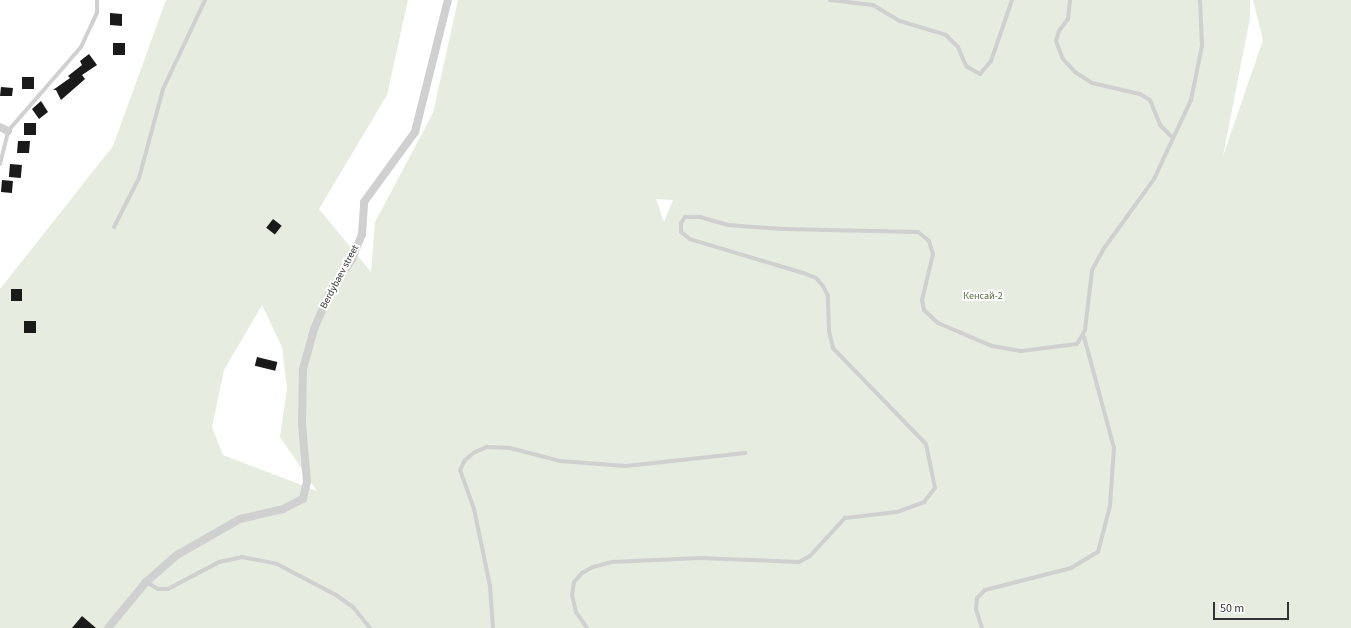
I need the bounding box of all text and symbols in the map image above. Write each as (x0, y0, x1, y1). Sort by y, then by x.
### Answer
street label: Berdybaev street (318, 243, 362, 311)
park label: Кенсай-2 (963, 291, 1003, 303)
scale bar (1215, 594, 1291, 620)
text: 50 m (1220, 600, 1244, 617)

